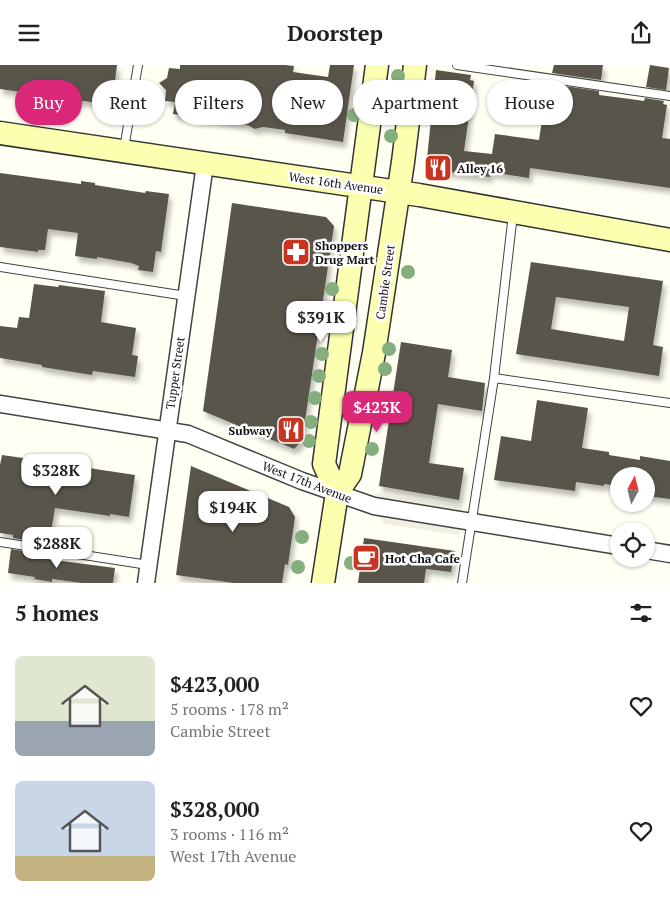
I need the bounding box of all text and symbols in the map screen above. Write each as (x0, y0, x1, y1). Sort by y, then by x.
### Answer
text: Doorstep (287, 18, 383, 47)
icon: menu (15, 19, 43, 47)
icon: share (627, 19, 655, 47)
chip: Buy (15, 80, 82, 125)
chip: Rent (92, 80, 165, 125)
chip: Filters (175, 80, 262, 125)
chip: New (272, 80, 343, 125)
chip: Apartment (353, 80, 477, 125)
chip: House (487, 80, 573, 125)
restaurant icon: Alley 16 (423, 153, 453, 183)
place label: Alley 16 (457, 161, 503, 176)
street label: West 16th Avenue (288, 169, 384, 197)
pharmacy icon: Shoppers Drug Mart (281, 237, 311, 267)
place label: Shoppers Drug Mart (315, 238, 374, 267)
street label: Cambie Street (372, 243, 398, 320)
pin: $391K (286, 301, 356, 343)
text: $391K (297, 306, 345, 328)
street label: Tupper Street (162, 335, 188, 410)
pin: $423K (342, 391, 412, 433)
text: $423K (353, 396, 401, 418)
restaurant icon: Subway (276, 415, 306, 445)
place label: Subway (228, 423, 273, 438)
pin: $328K (21, 453, 91, 496)
street label: West 17th Avenue (260, 458, 354, 506)
text: $328K (32, 459, 80, 481)
north arrow (610, 467, 655, 513)
map controls (610, 467, 655, 567)
pin: $194K (198, 491, 268, 533)
text: $194K (209, 496, 257, 518)
button: locate (610, 522, 655, 567)
pin: $288K (22, 527, 92, 569)
text: $288K (33, 532, 81, 554)
cafe icon: Hot Cha Cafe (351, 543, 381, 573)
place label: Hot Cha Cafe (385, 551, 461, 566)
text: 5 homes (15, 599, 99, 627)
icon: filters (627, 599, 655, 627)
text: $423,000 (170, 670, 259, 698)
icon: home (55, 676, 115, 736)
icon: heart (627, 692, 655, 720)
text: 5 rooms · 178 m² (170, 698, 289, 720)
text: Cambie Street (170, 720, 270, 742)
text: $328,000 (170, 795, 259, 823)
icon: home (55, 801, 115, 861)
icon: heart (627, 817, 655, 845)
text: 3 rooms · 116 m² (170, 823, 289, 845)
text: West 17th Avenue (170, 845, 296, 867)

